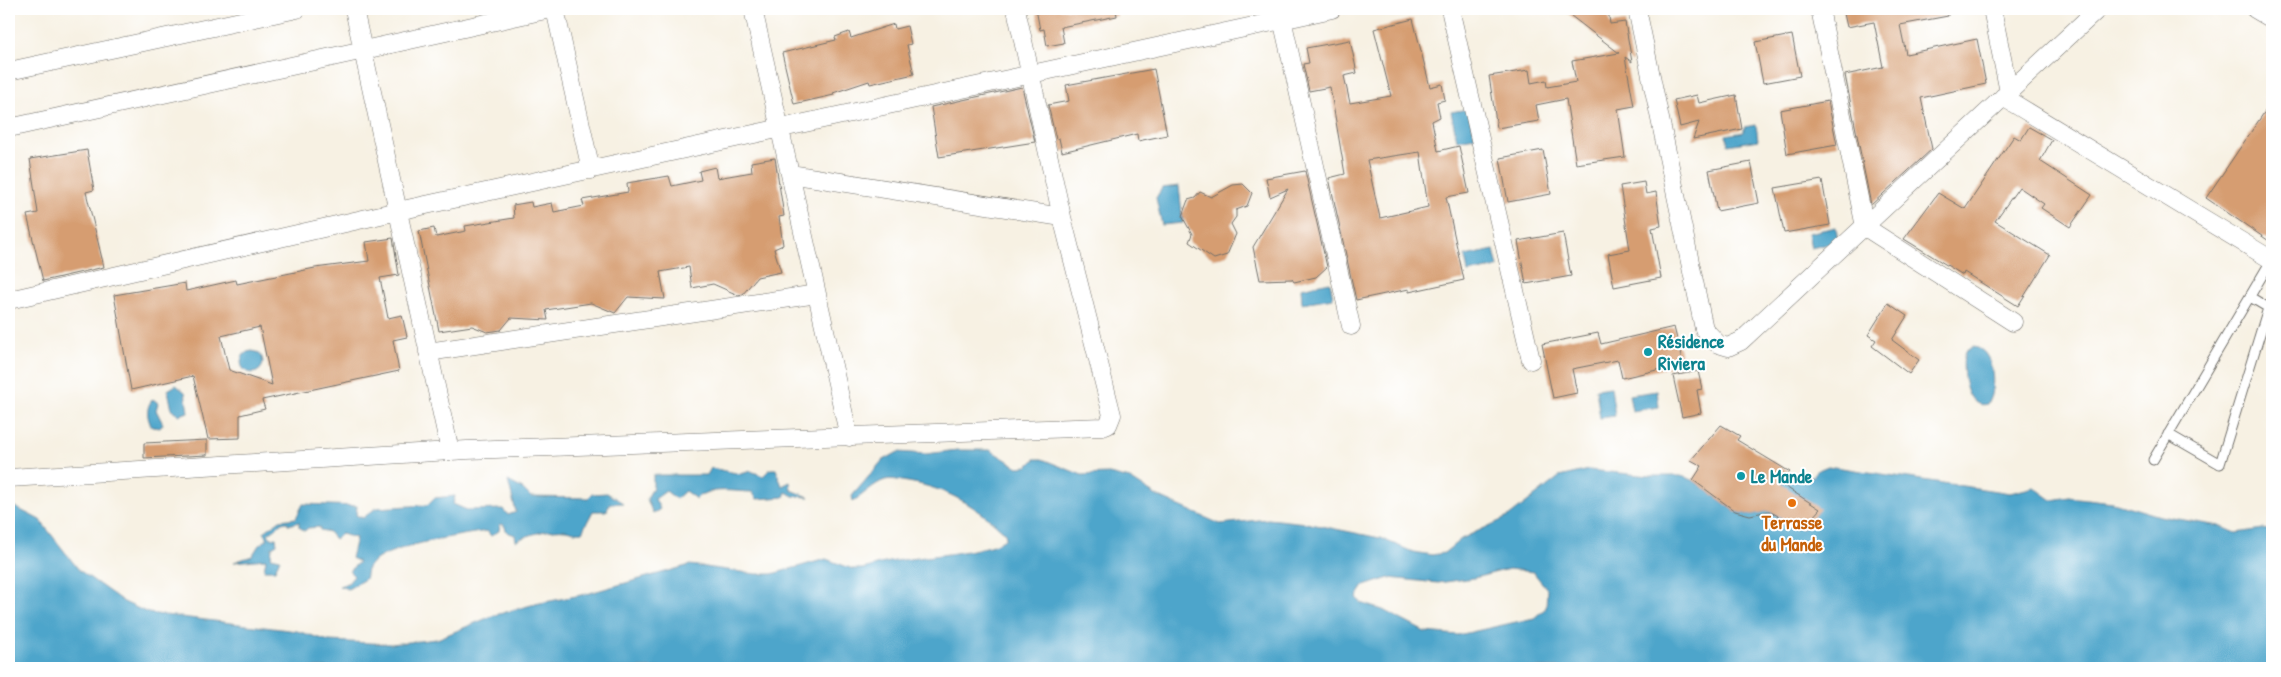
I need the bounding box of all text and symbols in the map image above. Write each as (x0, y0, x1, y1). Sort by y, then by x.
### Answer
place label: Résidence Riviera (1658, 328, 1725, 376)
marker: Résidence Riviera (1642, 346, 1654, 358)
place label: Le Mande (1751, 463, 1813, 489)
marker: Le Mande (1735, 470, 1747, 482)
marker: Terrasse du Mande (1786, 497, 1798, 509)
place label: Terrasse du Mande (1761, 509, 1823, 557)

